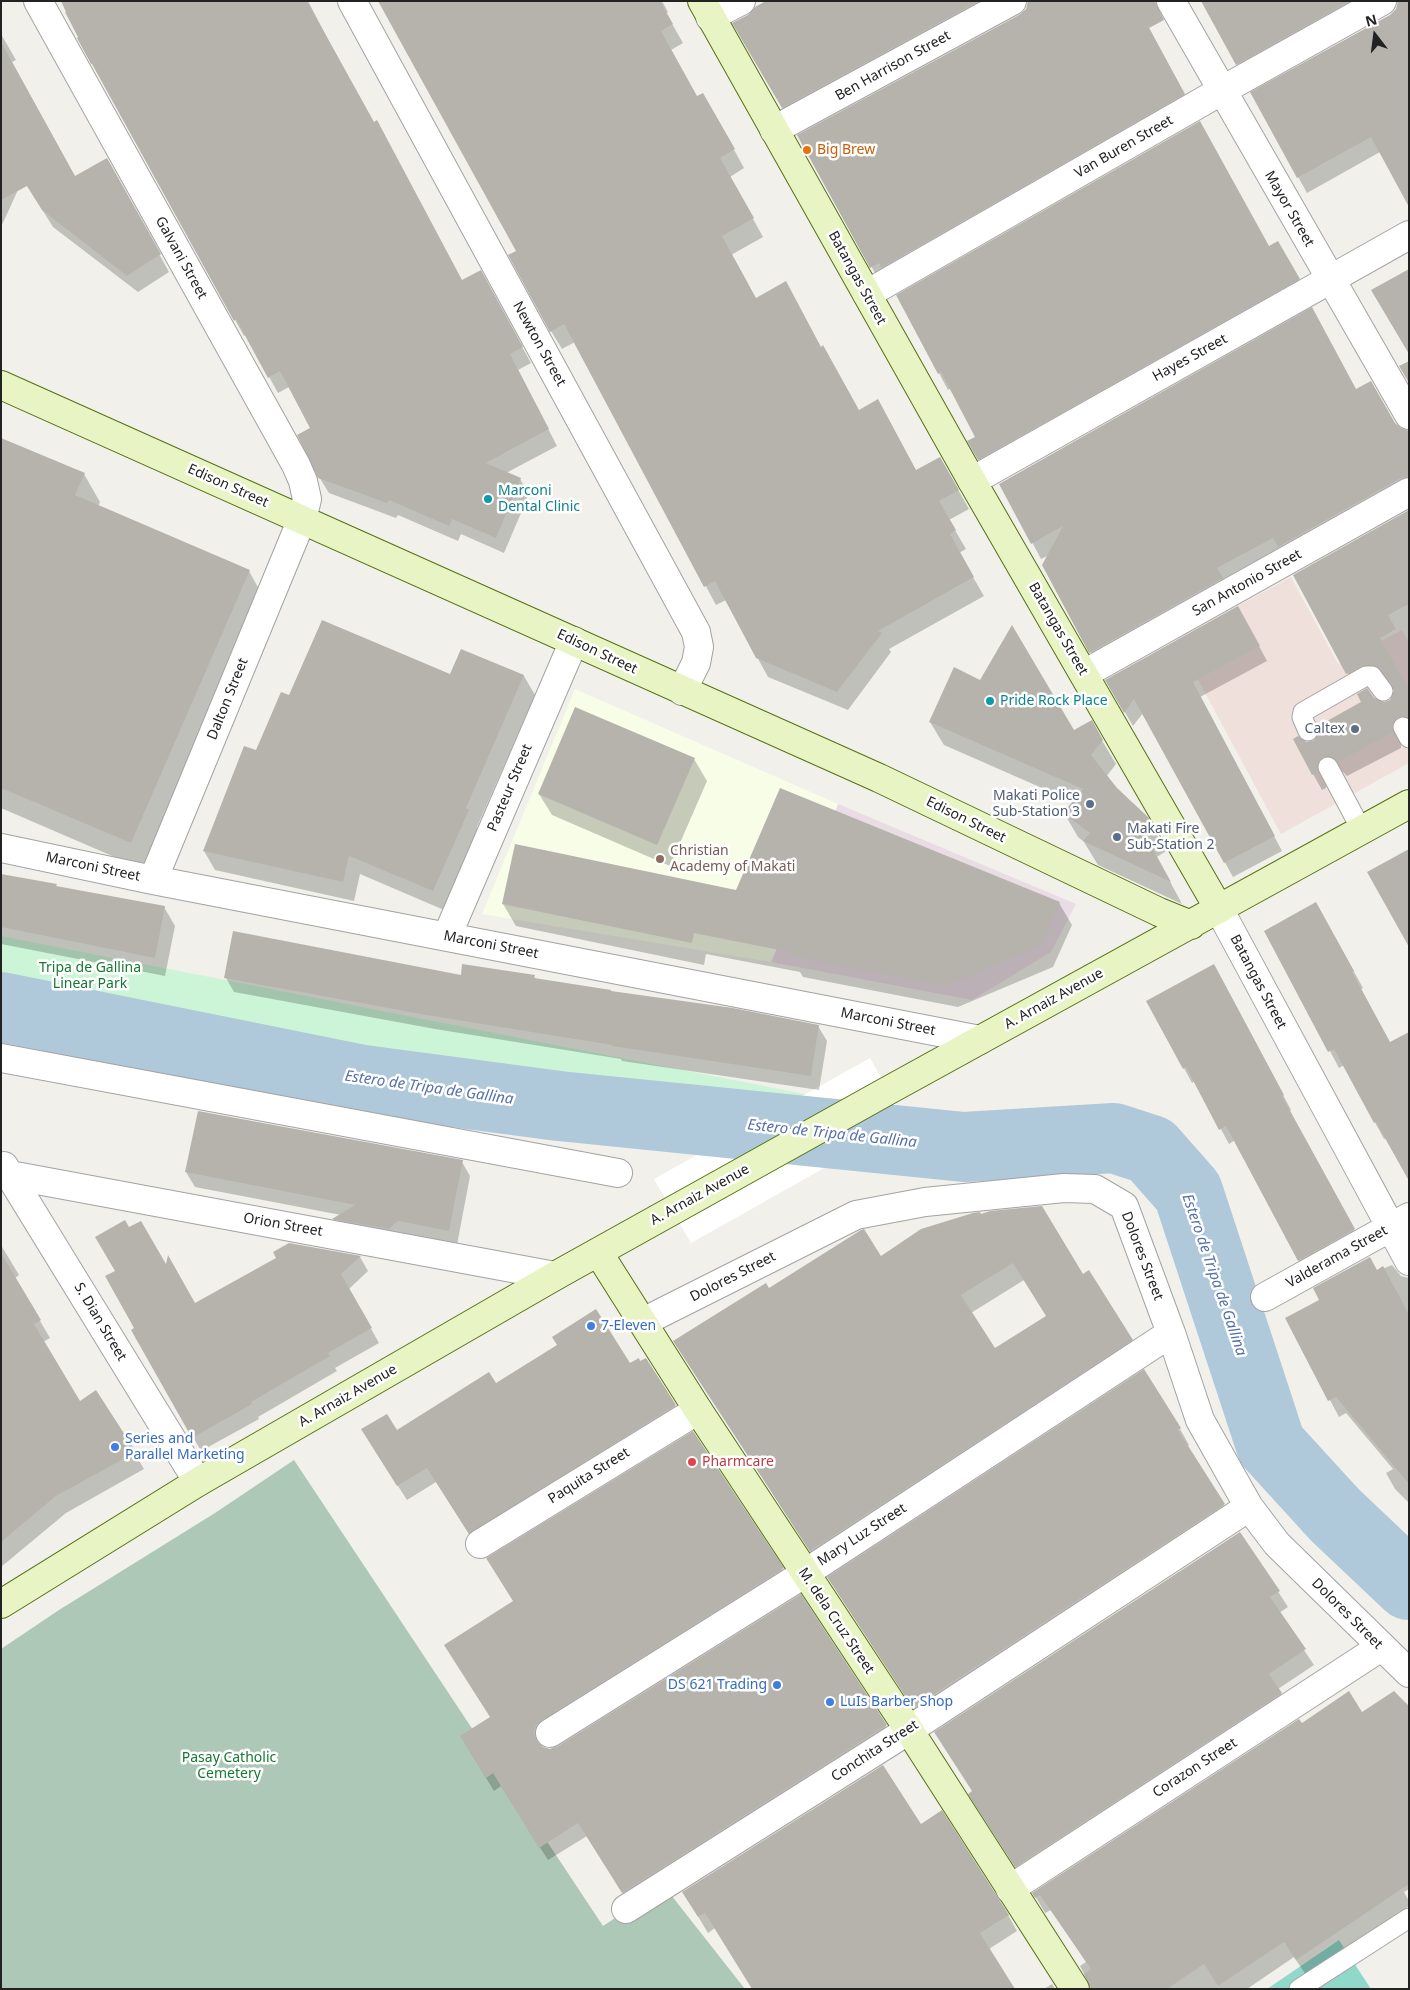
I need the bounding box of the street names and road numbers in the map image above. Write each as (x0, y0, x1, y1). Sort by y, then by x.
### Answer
street label: Ben Harrison Street (832, 27, 954, 105)
street label: Van Buren Street (1072, 112, 1176, 182)
street label: Mayor Street (1261, 168, 1317, 250)
street label: Galvani Street (151, 214, 211, 302)
street label: Batangas Street (824, 228, 890, 328)
street label: Newton Street (509, 299, 569, 389)
street label: Hayes Street (1150, 331, 1230, 385)
street label: Edison Street (185, 461, 271, 511)
street label: San Antonio Street (1189, 546, 1305, 620)
street label: Batangas Street (1025, 580, 1091, 678)
street label: Edison Street (554, 626, 640, 678)
street label: Dalton Street (204, 656, 252, 742)
street label: Pasteur Street (484, 742, 536, 834)
street label: Edison Street (923, 793, 1009, 847)
street label: Marconi Street (44, 849, 142, 885)
street label: Marconi Street (442, 928, 540, 962)
street label: Batangas Street (1226, 932, 1290, 1032)
street label: A. Arnaiz Avenue (1002, 965, 1106, 1033)
street label: Marconi Street (839, 1005, 937, 1039)
street label: A. Arnaiz Avenue (648, 1161, 752, 1229)
street label: Dolores Street (1117, 1209, 1167, 1303)
street label: Orion Street (242, 1210, 324, 1240)
street label: Valderama Street (1283, 1222, 1391, 1292)
street label: Dolores Street (687, 1248, 779, 1306)
street label: S. Dian Street (70, 1280, 130, 1364)
street label: A. Arnaiz Avenue (296, 1361, 400, 1431)
street label: Paquita Street (545, 1444, 633, 1508)
street label: Mary Luz Street (814, 1500, 910, 1570)
street label: M. dela Cruz Street (794, 1565, 878, 1677)
street label: Dolores Street (1308, 1575, 1386, 1653)
street label: Conchita Street (828, 1717, 922, 1785)
street label: Corazon Street (1150, 1735, 1240, 1801)

